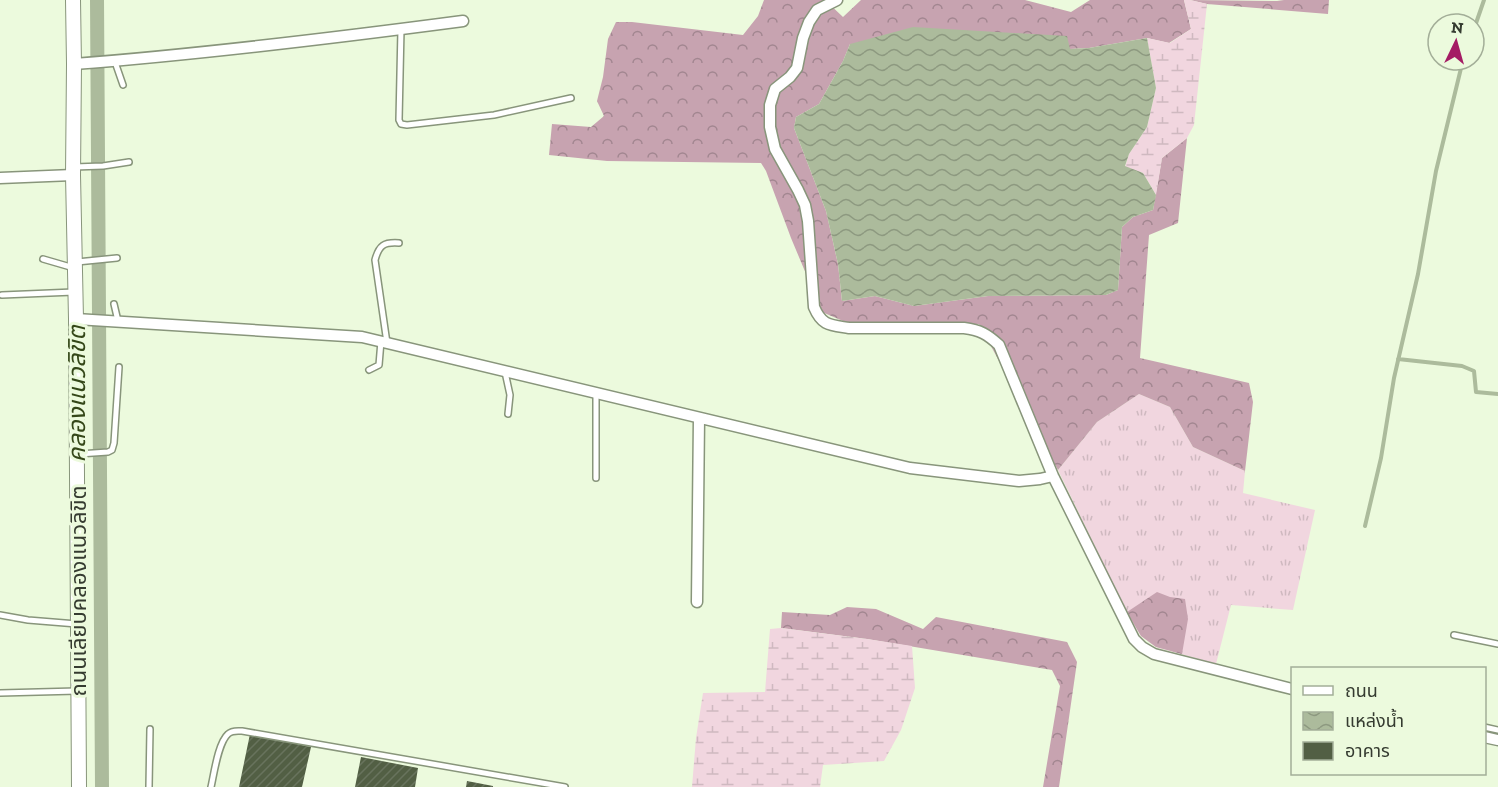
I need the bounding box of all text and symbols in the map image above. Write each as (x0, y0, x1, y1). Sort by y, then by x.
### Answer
north arrow (1426, 12, 1486, 72)
text: N (1450, 18, 1464, 38)
water label: คลองแนวลิขิต (62, 324, 91, 463)
street label: ถนนเลียบคลองแนวลิขิต (65, 485, 92, 697)
legend (1291, 667, 1486, 775)
text: ถนน (1345, 680, 1378, 702)
text: แหล่งน้ำ (1345, 708, 1404, 732)
text: อาคาร (1345, 740, 1390, 762)

